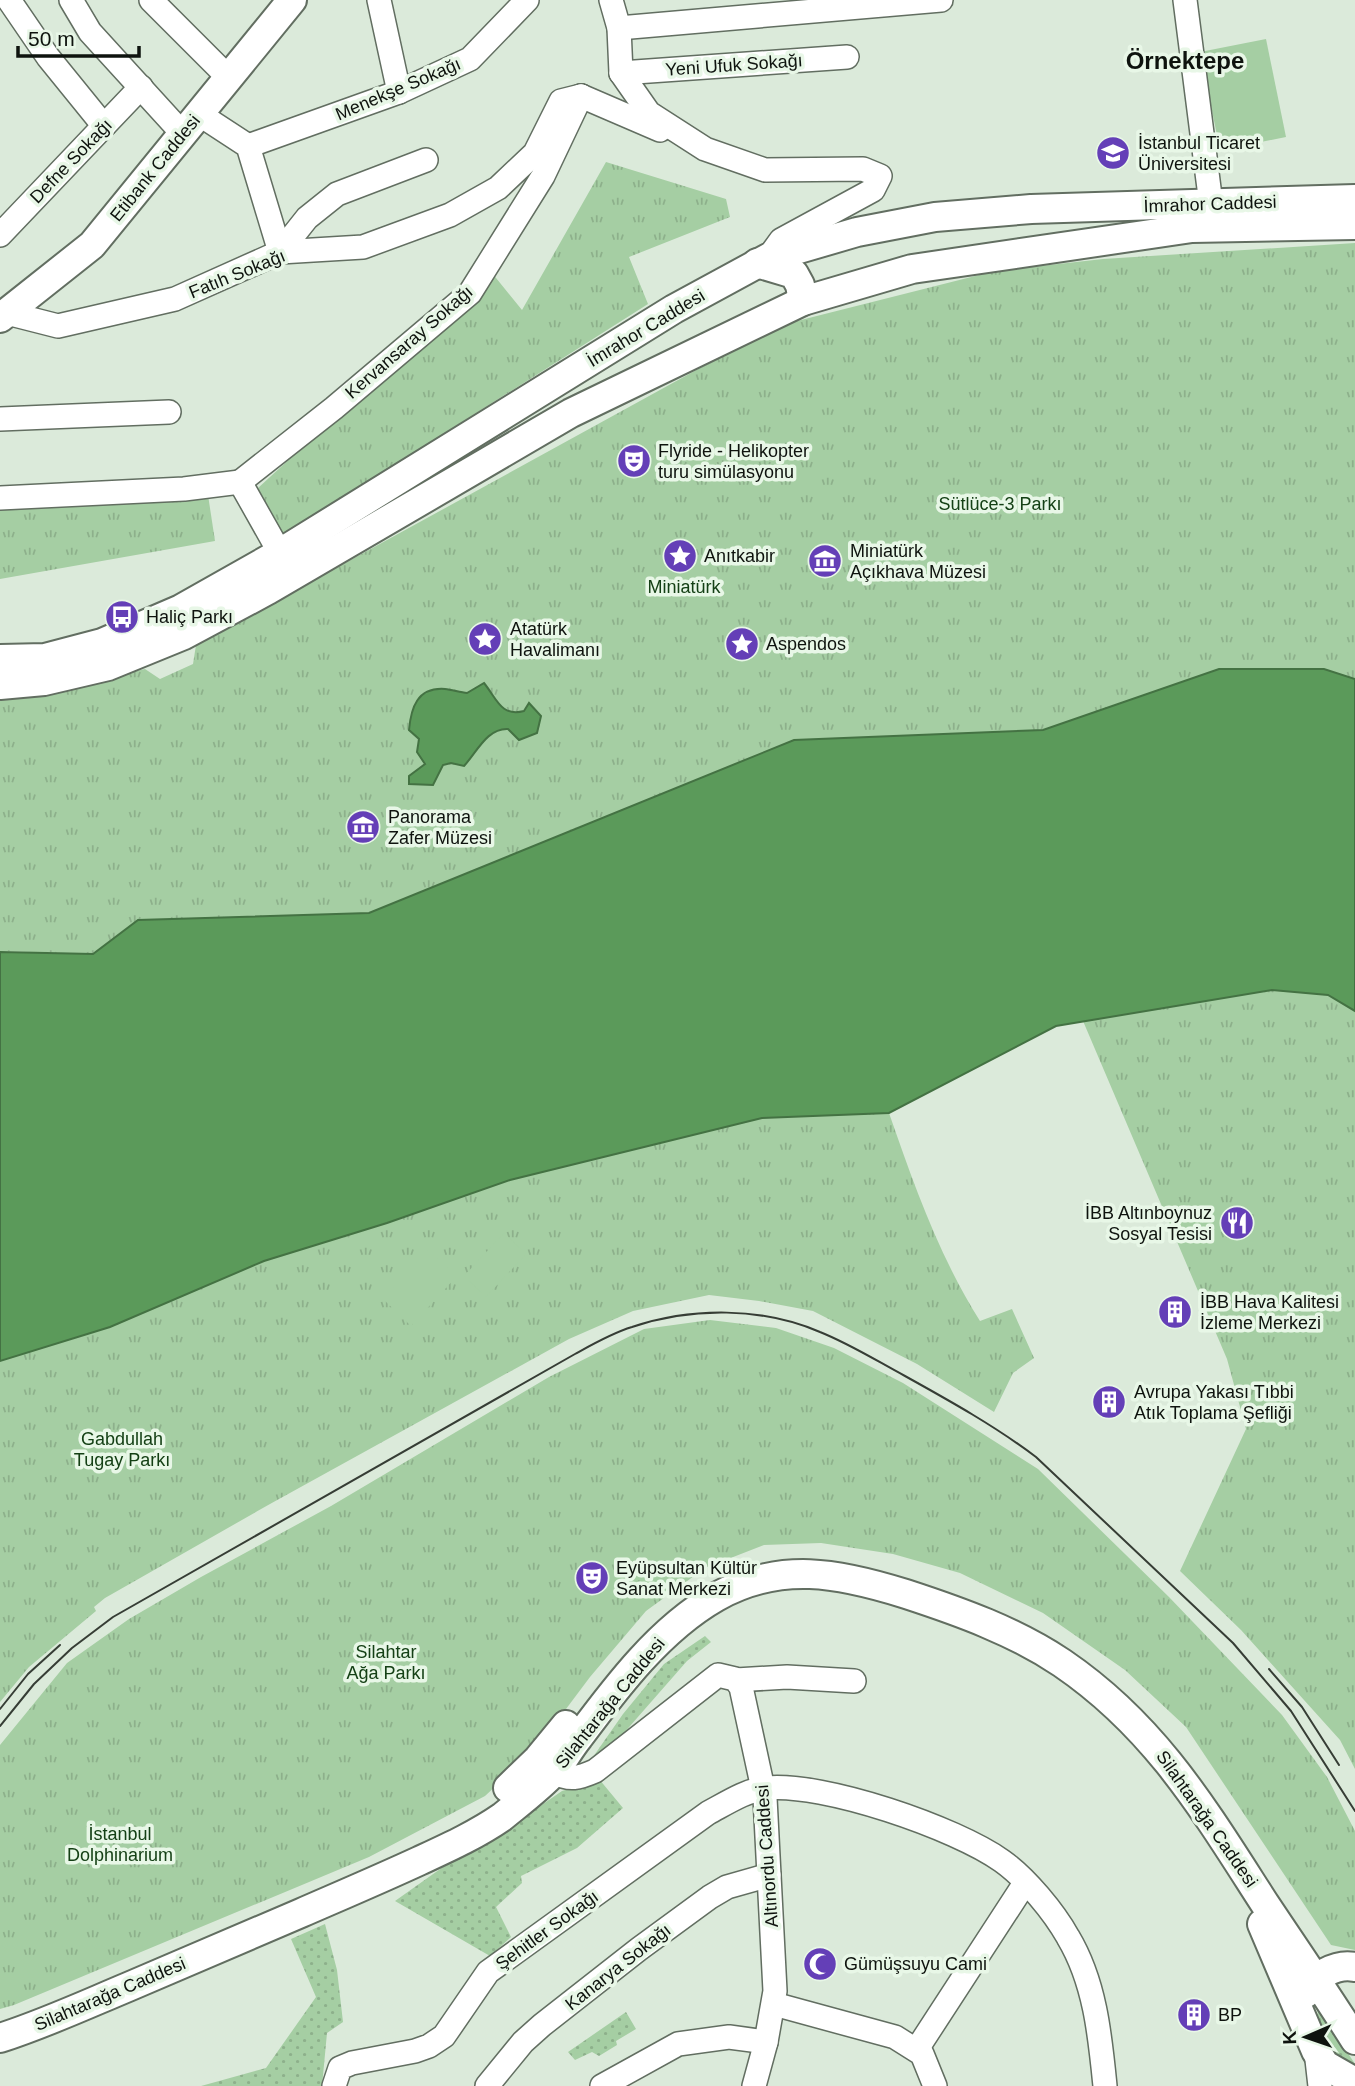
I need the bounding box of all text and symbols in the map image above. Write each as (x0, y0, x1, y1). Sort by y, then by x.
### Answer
scale bar (18, 14, 138, 58)
text: 50 m (28, 27, 75, 50)
district label: Örnektepe (1126, 47, 1244, 74)
street label: Yeni Ufuk Sokağı (665, 50, 803, 80)
street label: Menekşe Sokağı (332, 54, 464, 124)
street label: Etibank Caddesi (106, 111, 204, 225)
street label: Defne Sokağı (26, 115, 116, 207)
place label: İstanbul Ticaret Üniversitesi (1138, 133, 1260, 174)
school or university icon: İstanbul Ticaret Üniversitesi (1094, 134, 1132, 172)
street label: İmrahor Caddesi (1143, 192, 1277, 216)
street label: Fatıh Sokağı (186, 246, 288, 302)
street label: Kervansaray Sokağı (341, 281, 477, 403)
street label: İmrahor Caddesi (584, 285, 708, 371)
place label: Flyride - Helikopter turu simülasyonu (658, 441, 809, 482)
theatre icon: Flyride - Helikopter turu simülasyonu (615, 442, 653, 480)
park label: Sütlüce-3 Parkı (938, 494, 1062, 514)
place icon: Anıtkabir (661, 537, 699, 575)
place label: Miniatürk Açıkhava Müzesi (850, 541, 986, 582)
museum icon: Miniatürk Açıkhava Müzesi (806, 542, 844, 580)
place label: Anıtkabir (704, 546, 775, 566)
park label: Miniatürk (647, 577, 722, 597)
bus stop icon: Haliç Parkı (103, 598, 141, 636)
place label: Haliç Parkı (146, 607, 233, 627)
place label: Atatürk Havalimanı (510, 619, 600, 660)
place icon: Atatürk Havalimanı (466, 620, 504, 658)
place icon: Aspendos (723, 625, 761, 663)
place label: Aspendos (766, 634, 846, 654)
place label: Panorama Zafer Müzesi (388, 807, 492, 848)
museum icon: Panorama Zafer Müzesi (344, 808, 382, 846)
place label: İBB Altınboynuz Sosyal Tesisi (1085, 1203, 1212, 1244)
restaurant icon: İBB Altınboynuz Sosyal Tesisi (1218, 1204, 1256, 1242)
place label: İBB Hava Kalitesi İzleme Merkezi (1200, 1292, 1339, 1333)
building icon: İBB Hava Kalitesi İzleme Merkezi (1156, 1293, 1194, 1331)
place label: Avrupa Yakası Tıbbi Atık Toplama Şefliği (1134, 1382, 1294, 1423)
building icon: Avrupa Yakası Tıbbi Atık Toplama Şefliği (1090, 1383, 1128, 1421)
park label: Gabdullah Tugay Parkı (74, 1429, 170, 1470)
place label: Eyüpsultan Kültür Sanat Merkezi (616, 1558, 757, 1599)
theatre icon: Eyüpsultan Kültür Sanat Merkezi (573, 1559, 611, 1597)
street label: Silahtarağa Caddesi (551, 1634, 669, 1772)
park label: Silahtar Ağa Parkı (346, 1642, 426, 1683)
street label: Silahtarağa Caddesi (1152, 1747, 1262, 1891)
street label: Altınordu Caddesi (752, 1784, 782, 1928)
park label: İstanbul Dolphinarium (67, 1824, 173, 1865)
street label: Şehitler Sokağı (492, 1886, 602, 1974)
street label: Kanarya Sokağı (561, 1920, 675, 2014)
mosque icon: Gümüşsuyu Cami (801, 1945, 839, 1983)
street label: Silahtarağa Caddesi (31, 1953, 189, 2035)
place label: Gümüşsuyu Cami (844, 1954, 987, 1974)
building icon: BP (1175, 1996, 1213, 2034)
north arrow (1271, 2002, 1341, 2072)
place label: BP (1218, 2005, 1242, 2025)
text: K (1279, 2030, 1300, 2045)

